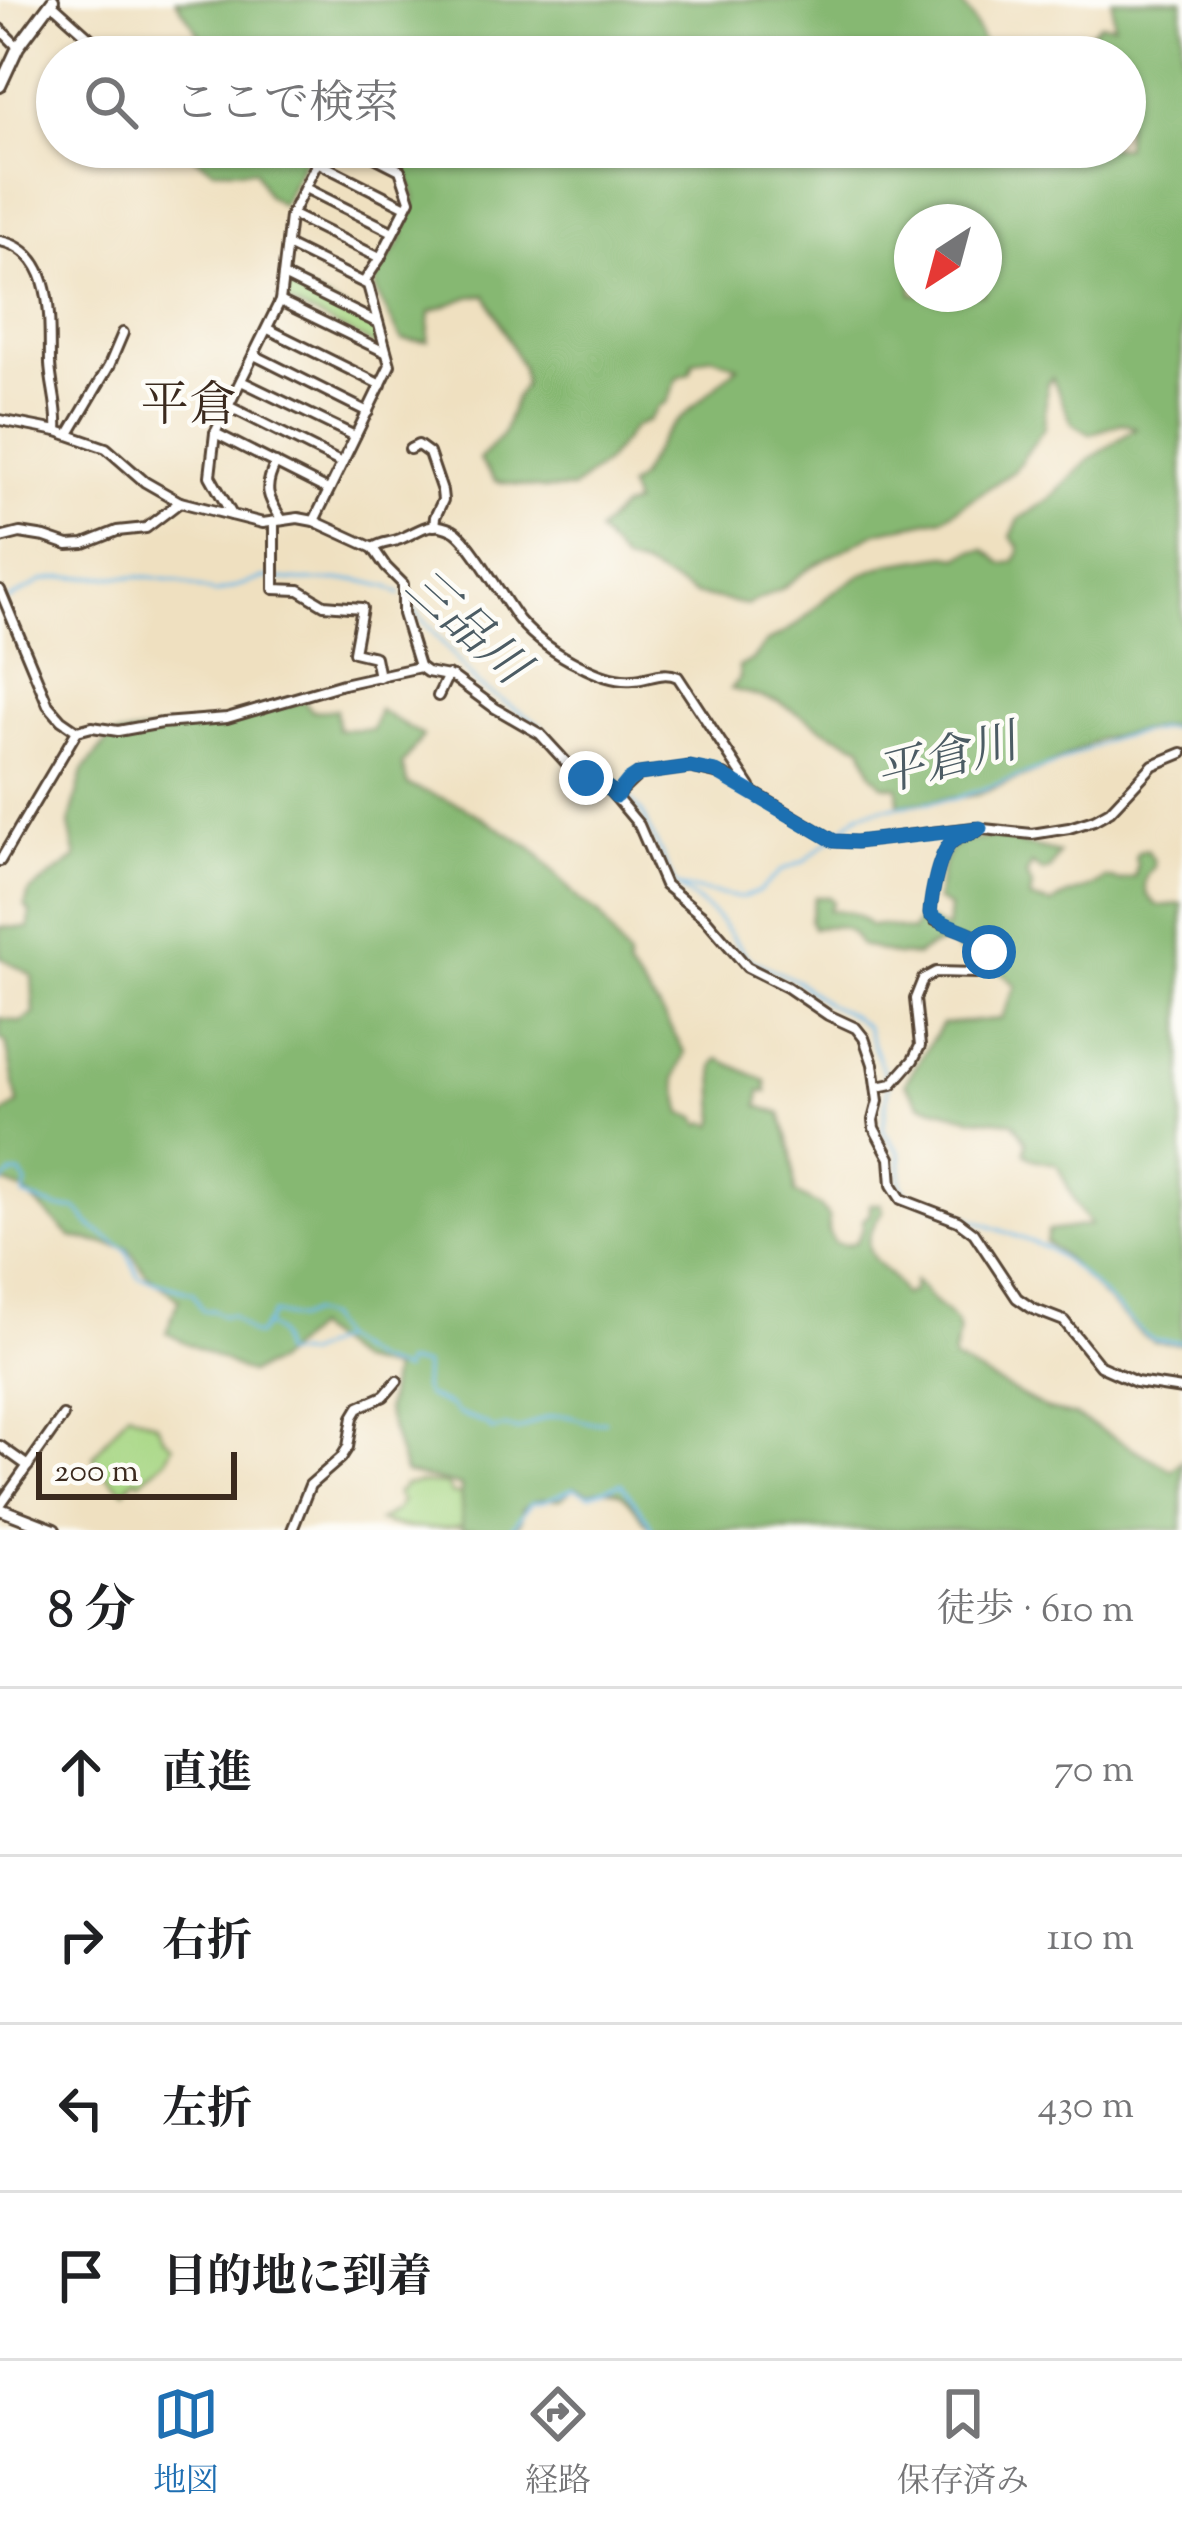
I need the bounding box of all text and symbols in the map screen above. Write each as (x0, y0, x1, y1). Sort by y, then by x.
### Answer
search box (36, 36, 1146, 168)
icon: search (78, 69, 144, 135)
text: ここで検索 (174, 74, 399, 139)
north arrow (894, 204, 1002, 312)
district label: 平倉 (141, 374, 237, 443)
water label: 三品川 (388, 555, 545, 706)
water label: 平倉川 (869, 709, 1031, 814)
route end (559, 751, 613, 805)
route start (962, 925, 1016, 979)
scale bar (36, 1446, 237, 1499)
text: 200 m (54, 1449, 139, 1497)
text: 8 分 (48, 1577, 135, 1650)
text: 徒歩 · 610 m (937, 1584, 1134, 1640)
icon: ahead (48, 1739, 114, 1805)
text: 直進 (162, 1744, 252, 1809)
text: 70 m (1054, 1744, 1134, 1800)
icon: right (48, 1907, 114, 1973)
text: 右折 (162, 1912, 252, 1977)
text: 110 m (1047, 1912, 1134, 1968)
icon: left (48, 2075, 114, 2141)
text: 左折 (162, 2080, 252, 2145)
text: 430 m (1038, 2080, 1134, 2136)
icon: arrive (48, 2243, 114, 2309)
text: 目的地に到着 (162, 2248, 432, 2313)
tab: 地図 (153, 2381, 219, 2507)
tab: 経路 (525, 2381, 591, 2507)
tab: 保存済み (897, 2381, 1029, 2507)

